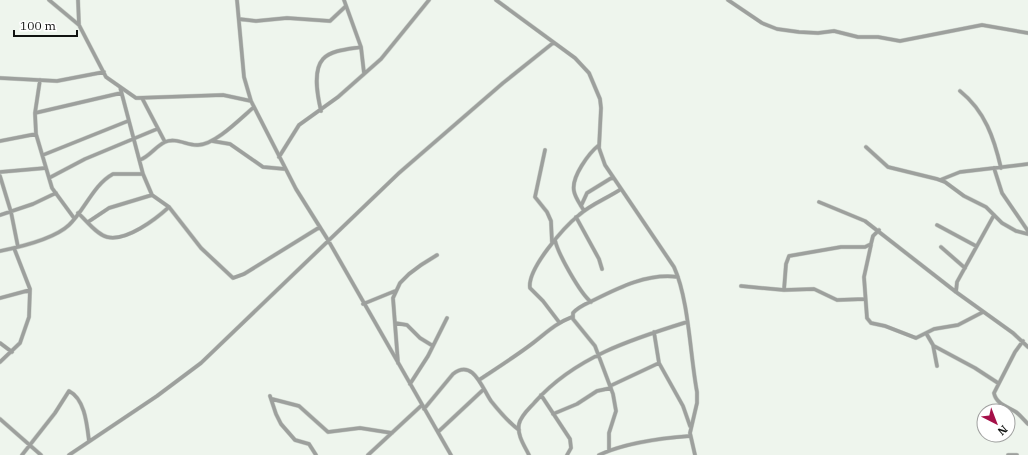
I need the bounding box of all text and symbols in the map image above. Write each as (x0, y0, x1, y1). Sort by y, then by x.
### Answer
scale bar (14, 12, 77, 38)
text: 100 m (20, 18, 56, 33)
north arrow (976, 403, 1016, 443)
text: N (995, 422, 1011, 439)

